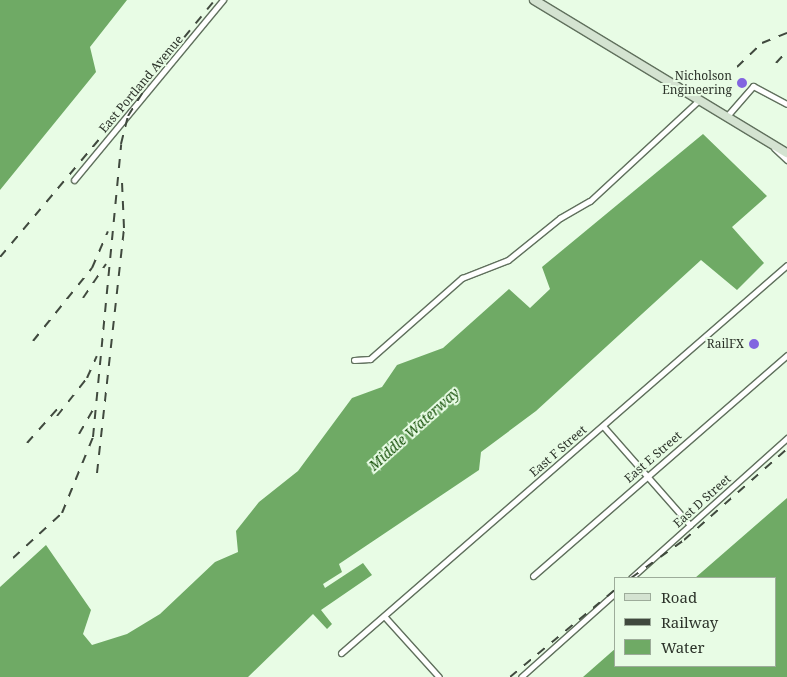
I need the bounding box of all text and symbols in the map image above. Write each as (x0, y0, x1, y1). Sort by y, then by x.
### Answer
street label: East Portland Avenue (96, 32, 186, 136)
place label: Nicholson Engineering (662, 69, 732, 97)
marker: Nicholson Engineering (736, 77, 748, 89)
place label: RailFX (707, 337, 744, 351)
marker: RailFX (748, 338, 760, 350)
water label: Middle Waterway (365, 384, 463, 474)
street label: East F Street (527, 422, 589, 480)
street label: East E Street (621, 428, 685, 486)
street label: East D Street (670, 471, 734, 531)
legend (614, 577, 777, 667)
text: Road (661, 587, 697, 607)
text: Railway (661, 612, 718, 632)
text: Water (661, 637, 704, 657)

